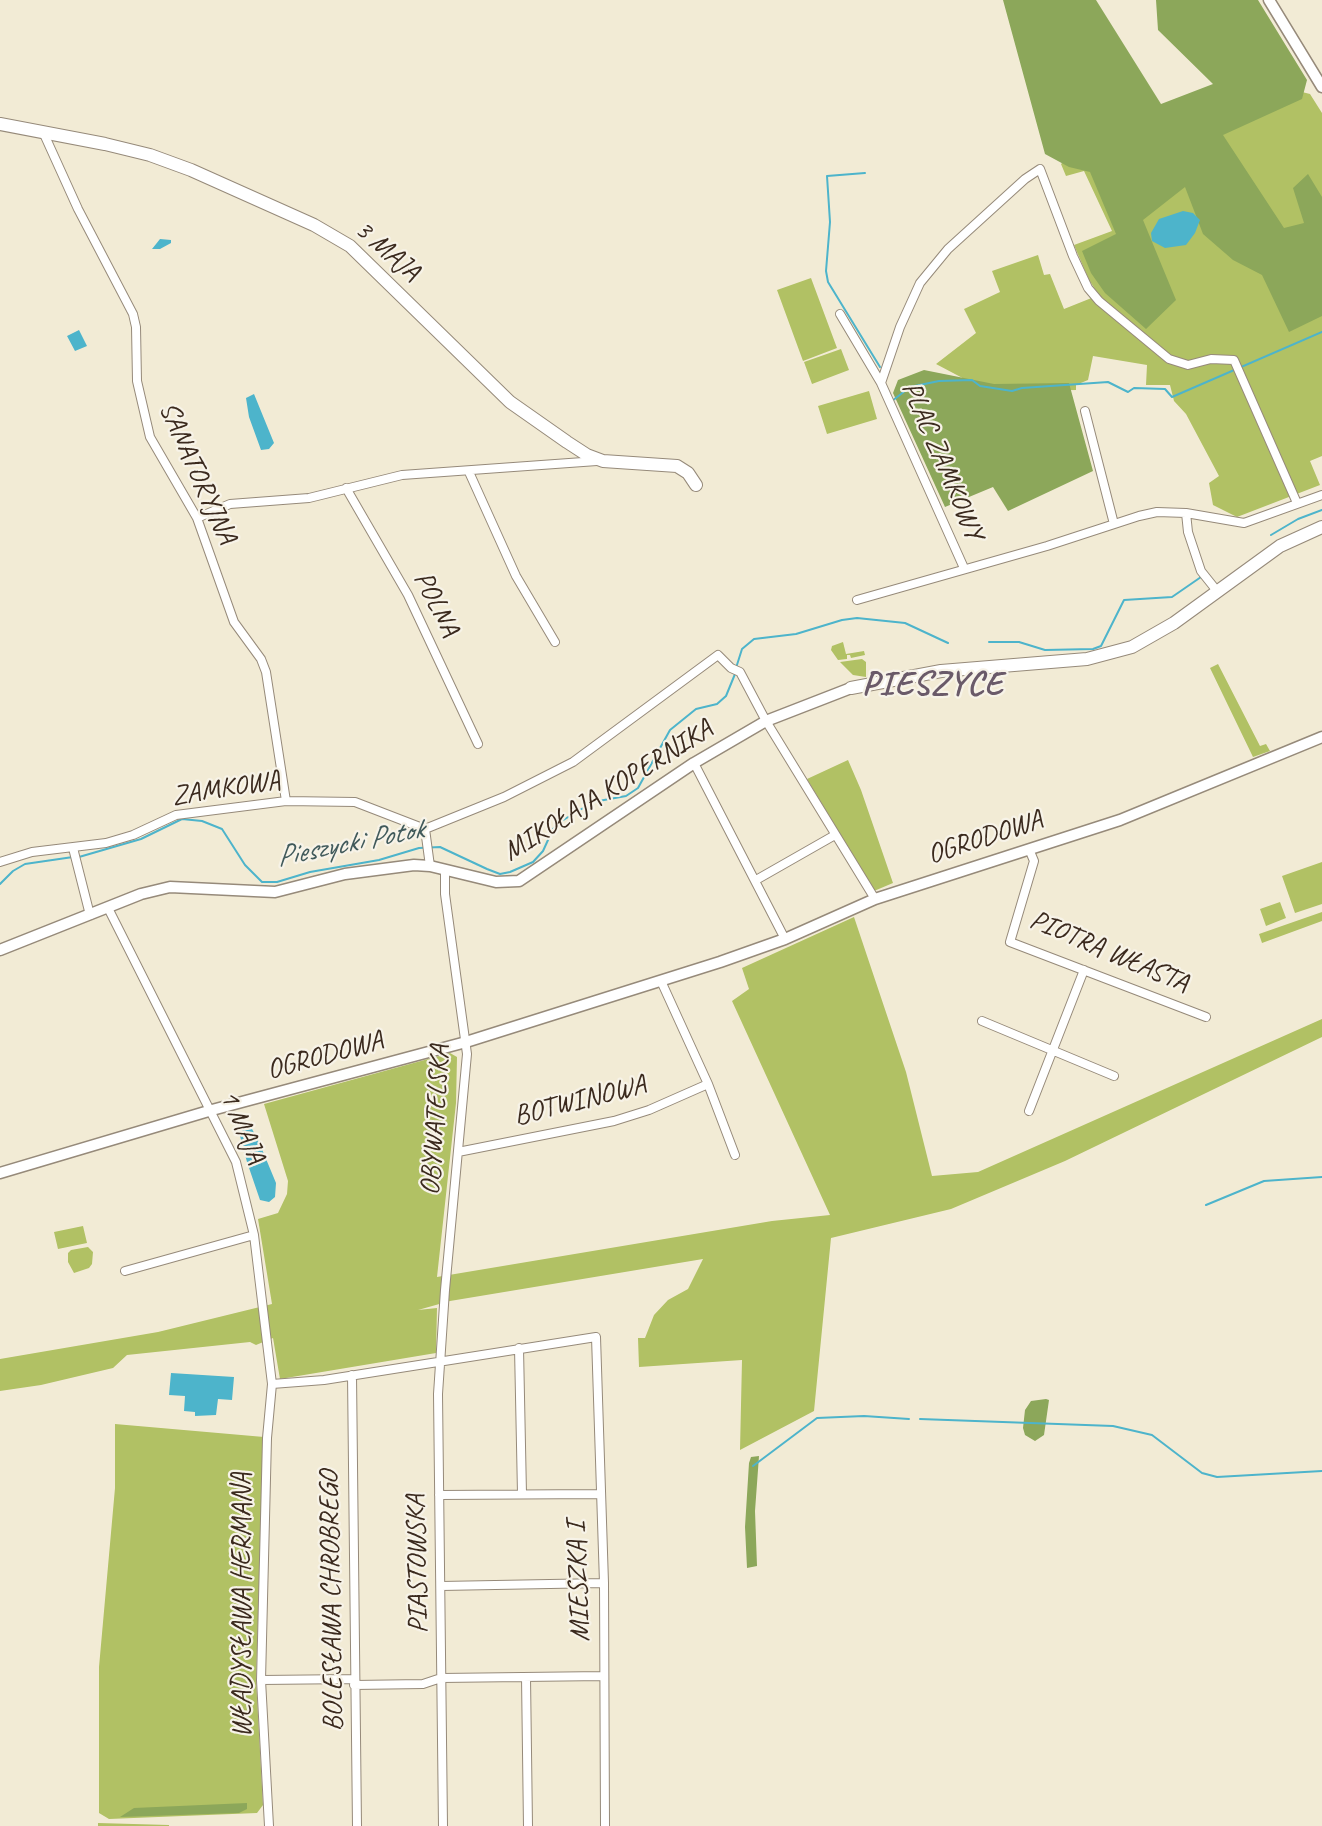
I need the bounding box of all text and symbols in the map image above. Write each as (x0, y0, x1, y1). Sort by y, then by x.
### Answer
street label: 3 MAJA (347, 213, 427, 289)
street label: PLAC ZAMKOWY (894, 377, 990, 545)
street label: SANATORYJNA (151, 397, 243, 549)
street label: POLNA (406, 566, 466, 642)
district label: PIESZYCE (861, 665, 1005, 705)
street label: MIKOŁAJA KOPERNIKA (497, 713, 719, 869)
street label: ZAMKOWA (169, 764, 283, 814)
street label: OGRODOWA (923, 804, 1047, 872)
water label: Pieszycki Potok (273, 812, 427, 876)
street label: PIOTRA WŁASTA (1025, 904, 1193, 1000)
street label: OGRODOWA (263, 1024, 387, 1088)
street label: OBYWATELSKA (414, 1044, 458, 1196)
street label: BOTWINOWA (510, 1068, 650, 1134)
street label: 1 MAJA (212, 1085, 272, 1169)
street label: BOLESŁAWA CHROBREGO (313, 1470, 351, 1732)
street label: WŁADYSŁAWA HERMANA (226, 1473, 260, 1737)
street label: PIASTOWSKA (400, 1494, 436, 1634)
street label: MIESZKA I (560, 1522, 598, 1642)

